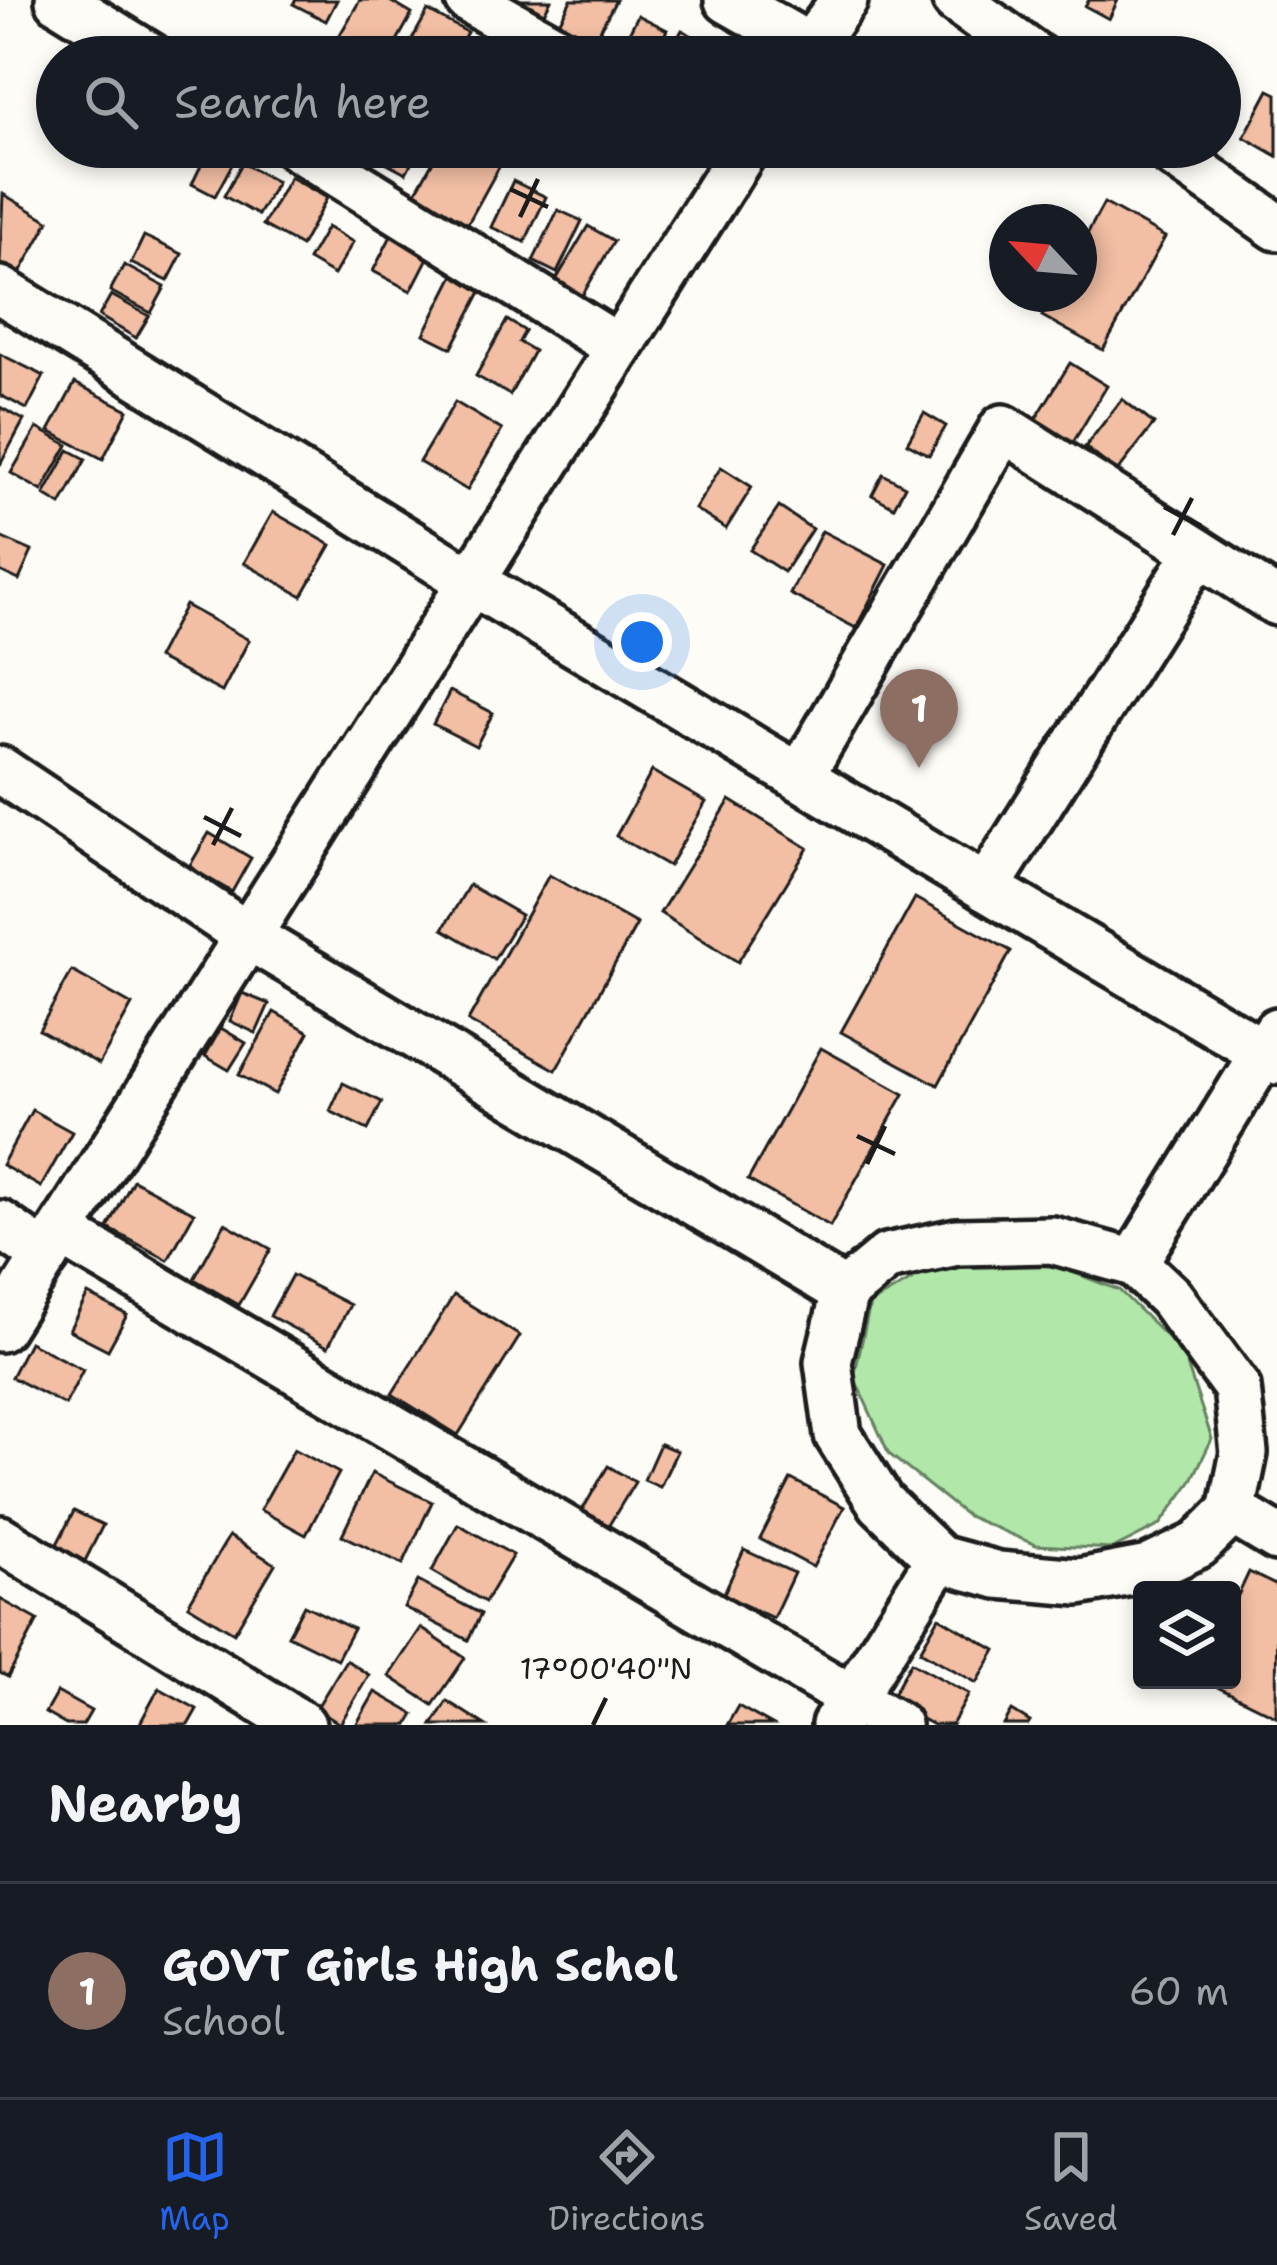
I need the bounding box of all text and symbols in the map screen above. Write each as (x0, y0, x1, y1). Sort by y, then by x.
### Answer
search box (36, 36, 1241, 168)
icon: search (78, 69, 144, 135)
text: Search here (174, 72, 431, 132)
north arrow (989, 204, 1097, 312)
your location (612, 612, 672, 672)
pin: 1 (880, 669, 958, 768)
map controls (1133, 1581, 1241, 1689)
button: layers (1133, 1581, 1241, 1689)
text: 17°00'40"N (520, 1648, 692, 1689)
text: Nearby (48, 1769, 243, 1837)
text: GOVT Girls High Schol (162, 1935, 678, 1995)
text: 1 (78, 1965, 96, 2017)
text: 60 m (1129, 1965, 1229, 2017)
text: School (162, 1995, 285, 2047)
tab: Map (159, 2124, 230, 2241)
tab: Directions (548, 2124, 706, 2241)
tab: Saved (1024, 2124, 1118, 2241)

